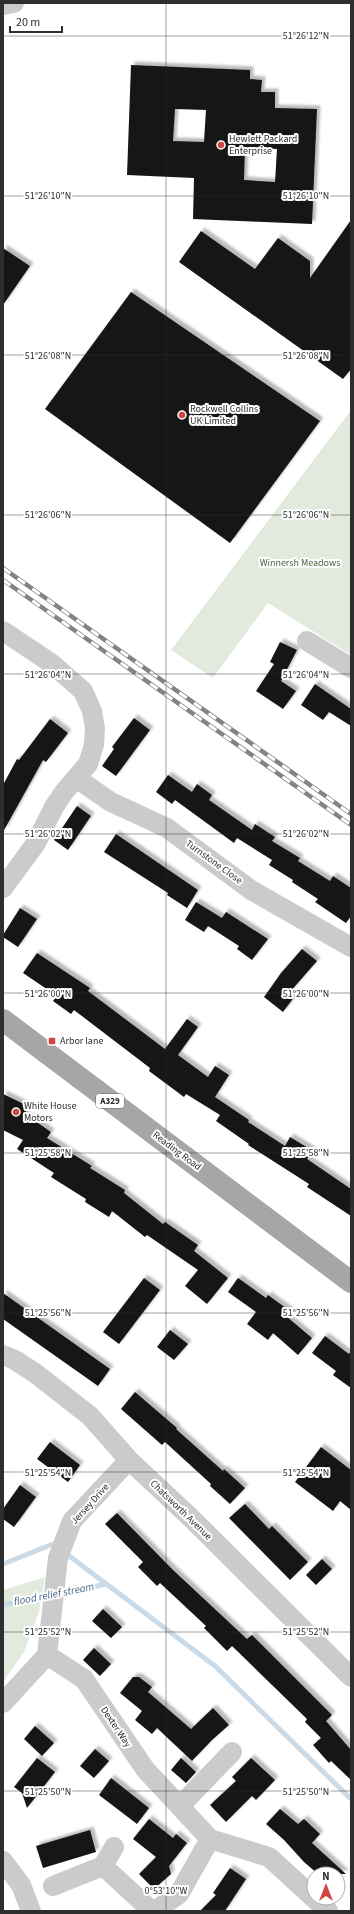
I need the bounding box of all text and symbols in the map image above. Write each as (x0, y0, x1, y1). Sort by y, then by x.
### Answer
scale bar (10, 8, 62, 34)
text: 20 m (16, 14, 40, 31)
text: 51°26'12"N (283, 29, 329, 43)
place label: Hewlett Packard Enterprise (229, 132, 297, 158)
marker: Hewlett Packard Enterprise (216, 140, 226, 150)
text: 51°26'10"N (25, 189, 71, 203)
text: 51°26'10"N (283, 189, 329, 203)
text: 51°26'08"N (25, 349, 71, 363)
text: 51°26'08"N (283, 349, 329, 363)
place label: Rockwell Collins UK Limited (190, 402, 258, 428)
marker: Rockwell Collins UK Limited (177, 410, 187, 420)
text: 51°26'06"N (25, 508, 71, 522)
text: 51°26'06"N (283, 508, 329, 522)
park label: Winnersh Meadows (260, 556, 340, 570)
text: 51°26'04"N (25, 668, 71, 682)
text: 51°26'04"N (283, 668, 329, 682)
text: 51°26'02"N (25, 827, 71, 841)
text: 51°26'02"N (283, 827, 329, 841)
street label: Turnstone Close (183, 837, 245, 887)
text: 51°26'00"N (25, 987, 71, 1001)
text: 51°26'00"N (283, 987, 329, 1001)
place label: Arbor lane (60, 1034, 103, 1048)
marker: Arbor lane (47, 1036, 57, 1046)
road number: A329 (96, 1094, 124, 1108)
place label: White House Motors (24, 1099, 77, 1125)
marker: White House Motors (11, 1107, 21, 1117)
street label: Reading Road (150, 1128, 204, 1174)
text: 51°25'58"N (25, 1146, 71, 1160)
text: 51°25'58"N (283, 1146, 329, 1160)
text: 51°25'56"N (25, 1306, 71, 1320)
text: 51°25'56"N (283, 1306, 329, 1320)
text: 51°25'54"N (25, 1466, 71, 1480)
text: 51°25'54"N (283, 1466, 329, 1480)
street label: Chatsworth Avenue (147, 1477, 215, 1543)
street label: Jersey Drive (68, 1480, 112, 1528)
water label: flood relief stream (12, 1579, 96, 1609)
text: 51°25'52"N (25, 1625, 71, 1639)
text: 51°25'52"N (283, 1625, 329, 1639)
street label: Dexter Way (97, 1704, 135, 1750)
text: 51°25'50"N (25, 1785, 71, 1799)
text: 51°25'50"N (283, 1785, 329, 1799)
north arrow (306, 1866, 346, 1906)
text: N (322, 1869, 330, 1884)
text: 0°53'10"W (145, 1884, 188, 1898)

